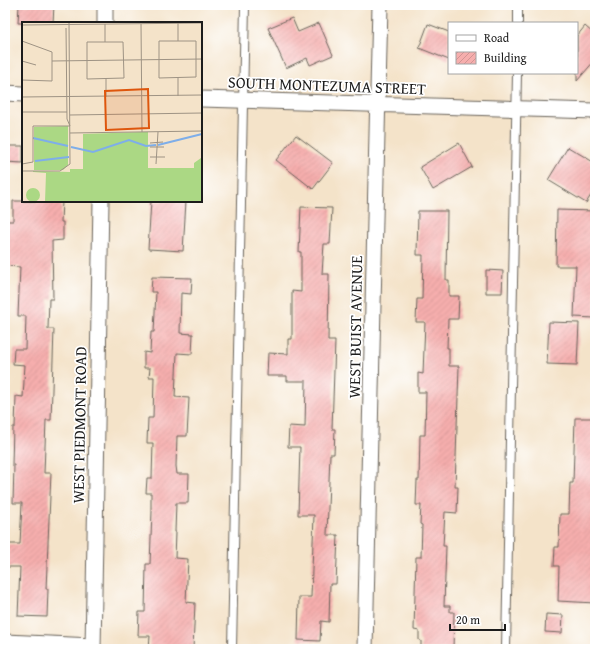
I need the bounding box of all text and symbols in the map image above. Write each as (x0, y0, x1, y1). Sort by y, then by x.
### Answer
inset map (22, 22, 202, 202)
legend (448, 22, 578, 74)
text: Road (484, 29, 510, 46)
text: Building (484, 49, 527, 66)
street label: SOUTH MONTEZUMA STREET (228, 70, 426, 100)
street label: WEST BUIST AVENUE (342, 255, 368, 399)
street label: WEST PIEDMONT ROAD (66, 346, 92, 504)
scale bar (450, 606, 505, 632)
text: 20 m (456, 611, 480, 628)

